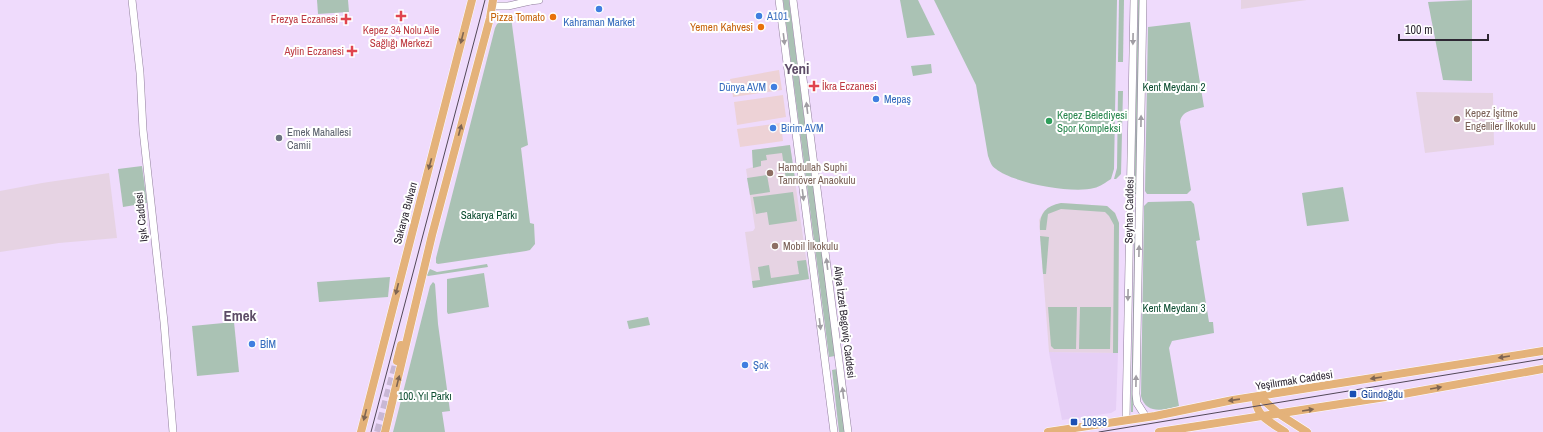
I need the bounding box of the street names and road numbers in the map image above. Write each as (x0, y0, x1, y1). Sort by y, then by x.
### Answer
street label: Seyhan Caddesi (1121, 177, 1137, 243)
street label: Sakarya Bulvarı (390, 180, 420, 246)
street label: Işık Caddesi (131, 191, 151, 243)
street label: Aliya İzzet Begoviç Caddesi (831, 264, 859, 379)
street label: Yeşilırmak Caddesi (1254, 367, 1334, 393)

